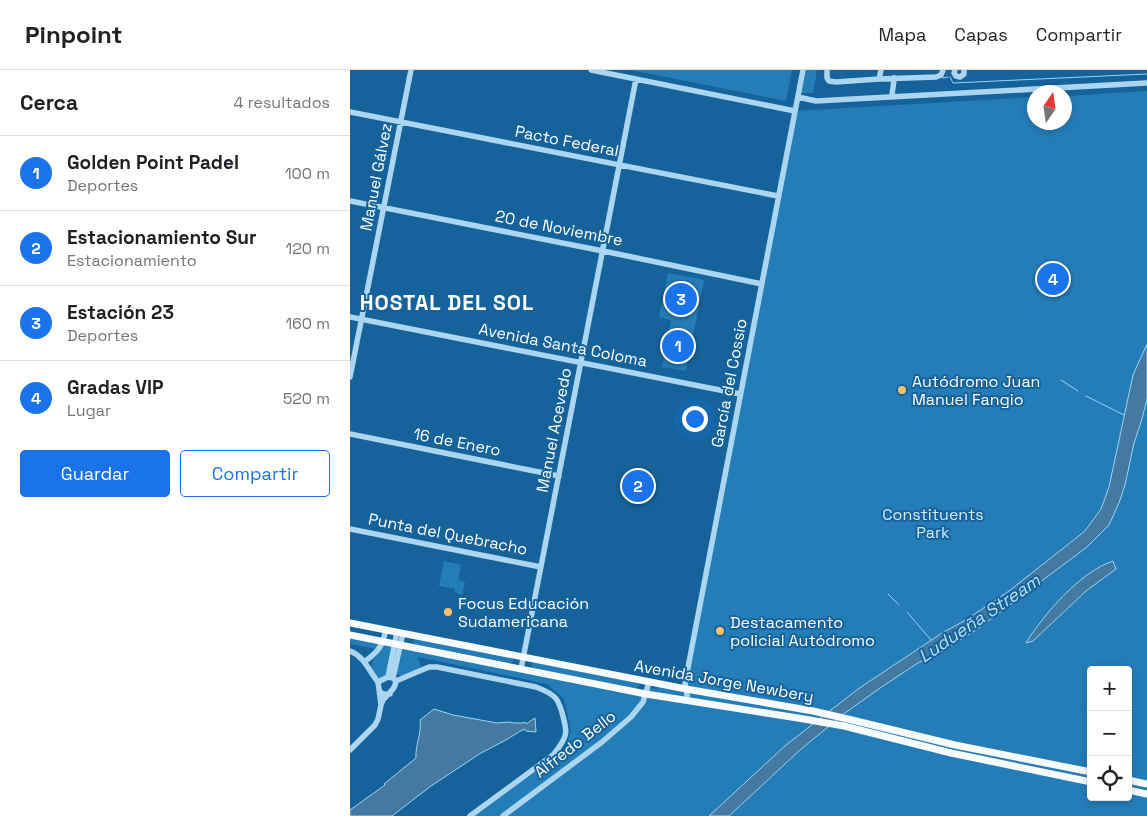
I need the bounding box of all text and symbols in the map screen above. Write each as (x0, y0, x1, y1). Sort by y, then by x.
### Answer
text: Pinpoint (25, 19, 122, 50)
text: Mapa (878, 23, 926, 46)
text: Capas (954, 23, 1008, 46)
text: Compartir (1036, 23, 1122, 46)
north arrow (1027, 85, 1072, 130)
text: Cerca (20, 89, 78, 116)
text: 4 resultados (234, 92, 330, 113)
street label: Manuel Gálvez (355, 121, 397, 233)
street label: Pacto Federal (513, 121, 621, 161)
text: Golden Point Padel (67, 150, 239, 175)
text: 1 (32, 163, 40, 184)
text: 100 m (285, 163, 330, 184)
text: Deportes (67, 175, 138, 196)
street label: 20 de Noviembre (493, 205, 625, 251)
text: Estacionamiento Sur (67, 225, 256, 250)
text: 2 (31, 238, 41, 259)
text: 120 m (286, 238, 330, 259)
text: Estacionamiento (67, 250, 197, 271)
pin: 4 (1037, 260, 1069, 298)
pin: 3 (665, 280, 697, 318)
district label: HOSTAL DEL SOL (360, 289, 534, 316)
text: Estación 23 (67, 300, 174, 325)
text: 3 (31, 313, 41, 334)
text: 160 m (285, 313, 330, 334)
street label: García del Cossio (706, 317, 752, 449)
street label: Avenida Santa Coloma (477, 318, 649, 372)
text: Deportes (67, 325, 138, 346)
pin: 1 (662, 327, 694, 365)
street label: Manuel Acevedo (532, 366, 576, 494)
place label: Autódromo Juan Manuel Fangio (912, 371, 1040, 410)
text: Gradas VIP (67, 375, 163, 400)
marker: Autódromo Juan Manuel Fangio (896, 384, 908, 396)
text: 4 (31, 388, 41, 409)
text: 520 m (283, 388, 330, 409)
text: Lugar (67, 400, 111, 421)
your location (682, 406, 708, 432)
street label: 16 de Enero (412, 423, 502, 461)
button: Guardar (20, 450, 170, 497)
button: Compartir (180, 450, 330, 497)
pin: 2 (622, 467, 654, 505)
park label: Constituents Park (882, 504, 984, 543)
street label: Punta del Quebracho (367, 508, 529, 560)
water label: Ludueña Stream (914, 568, 1045, 667)
place label: Focus Educación Sudamericana (458, 593, 589, 632)
marker: Focus Educación Sudamericana (442, 606, 454, 618)
place label: Destacamento policial Autódromo (730, 612, 875, 651)
marker: Destacamento policial Autódromo (714, 625, 726, 637)
street label: Avenida Jorge Newbery (633, 655, 815, 707)
map controls (1087, 666, 1132, 801)
button: + (1087, 666, 1132, 711)
street label: Alfredo Bello (530, 705, 620, 783)
button: − (1087, 711, 1132, 756)
button: locate (1087, 756, 1132, 801)

